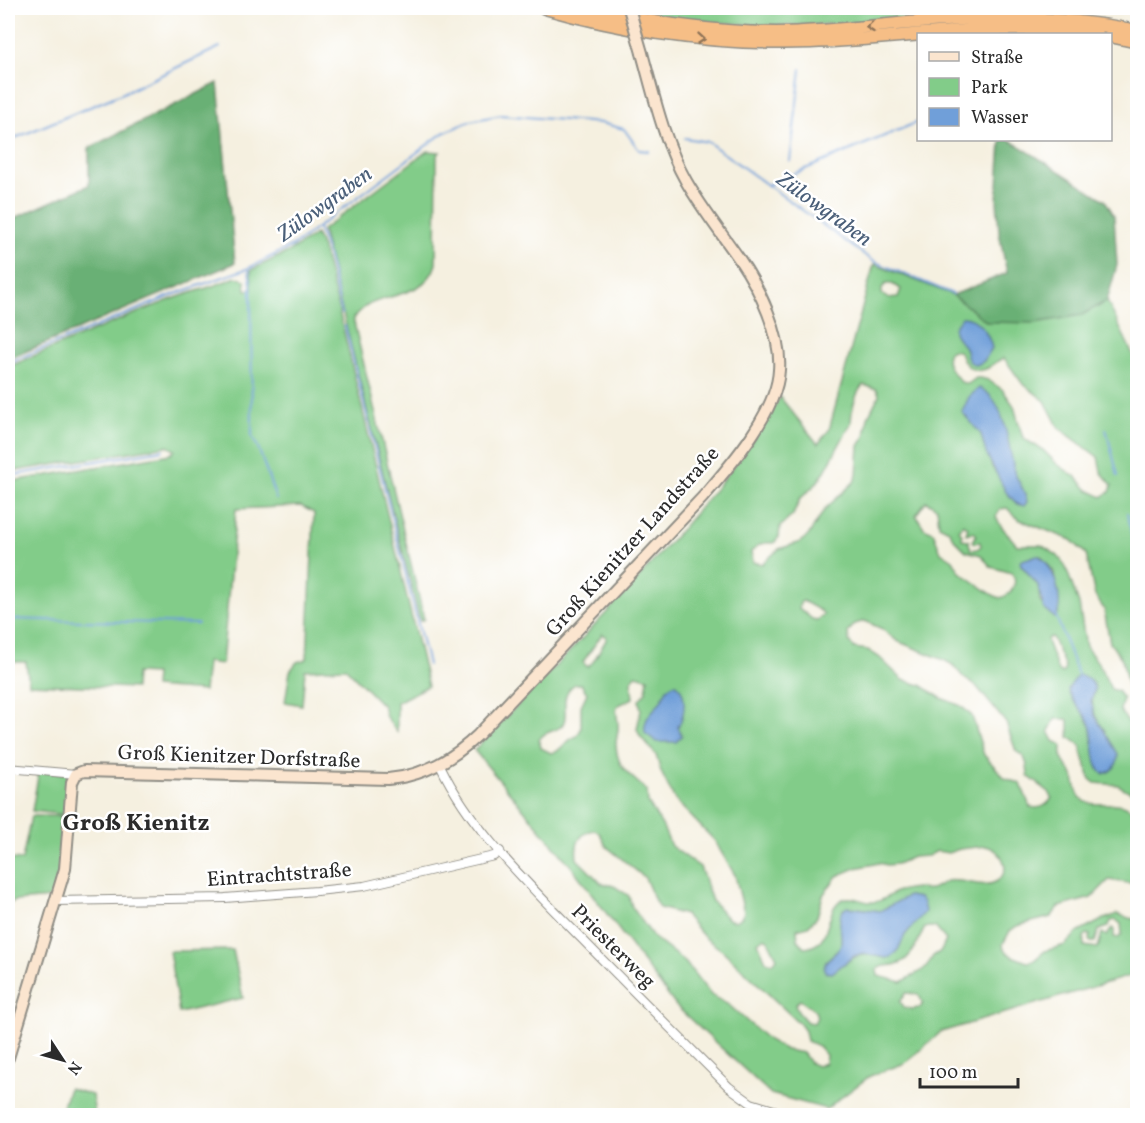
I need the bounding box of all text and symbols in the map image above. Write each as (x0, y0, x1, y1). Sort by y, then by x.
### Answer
one-way arrow (866, 20, 875, 33)
one-way arrow (696, 32, 706, 45)
legend (917, 33, 1112, 141)
text: Straße (971, 46, 1023, 71)
text: Park (971, 76, 1008, 101)
text: Wasser (971, 106, 1029, 131)
water label: Zülowgraben (271, 160, 379, 251)
water label: Zülowgraben (769, 164, 877, 255)
street label: Groß Kienitzer Landstraße (540, 440, 727, 643)
street label: Groß Kienitzer Dorfstraße (117, 739, 361, 776)
district label: Groß Kienitz (63, 807, 209, 841)
street label: Eintrachtstraße (206, 856, 352, 895)
street label: Priesterweg (564, 898, 662, 996)
north arrow (33, 1030, 93, 1090)
scale bar (920, 1051, 1018, 1089)
text: N (61, 1056, 86, 1079)
text: 100 m (929, 1061, 978, 1086)

